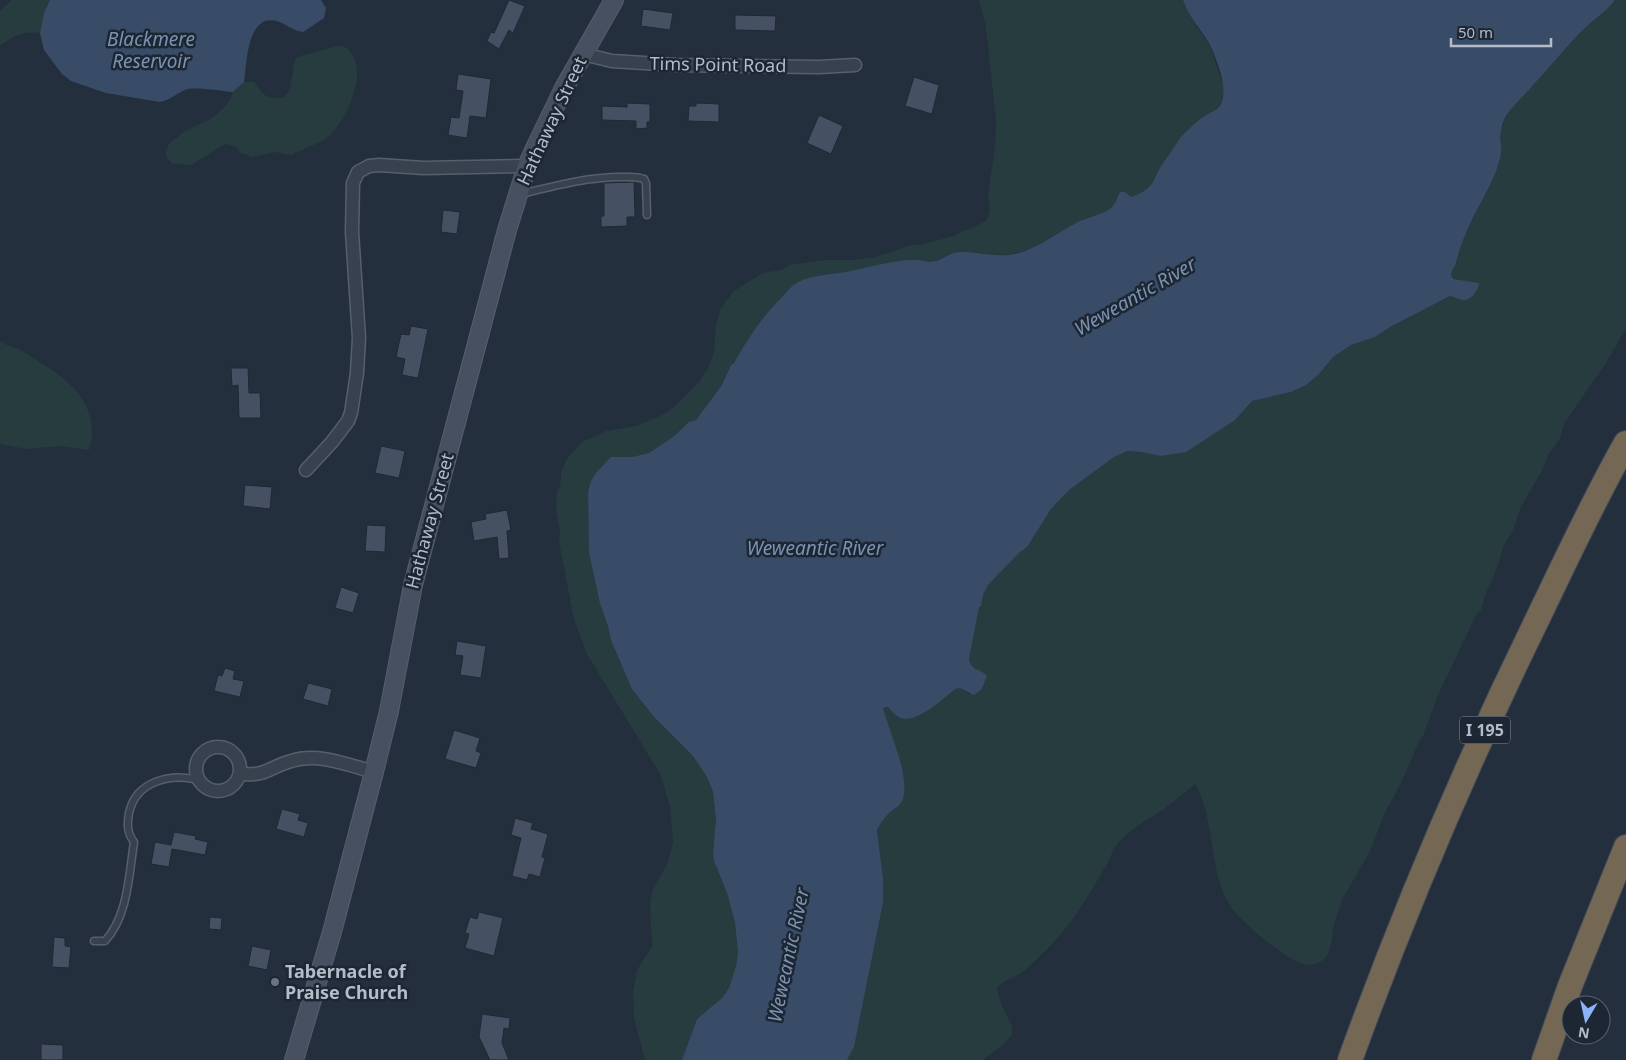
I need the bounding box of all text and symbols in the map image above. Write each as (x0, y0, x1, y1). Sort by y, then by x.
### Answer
scale bar (1451, 15, 1551, 47)
text: 50 m (1458, 22, 1493, 42)
water label: Blackmere Reservoir (107, 26, 195, 74)
street label: Tims Point Road (649, 51, 787, 77)
street label: Hathaway Street (511, 52, 592, 189)
water label: Weweantic River (1069, 250, 1202, 341)
street label: Hathaway Street (399, 450, 459, 591)
water label: Weweantic River (747, 535, 885, 561)
road number: I 195 (1460, 716, 1510, 744)
water label: Weweantic River (761, 884, 815, 1024)
place label: Tabernacle of Praise Church (285, 959, 408, 1004)
marker: Tabernacle of Praise Church (269, 976, 281, 988)
north arrow (1561, 995, 1611, 1045)
text: N (1577, 1023, 1591, 1044)

